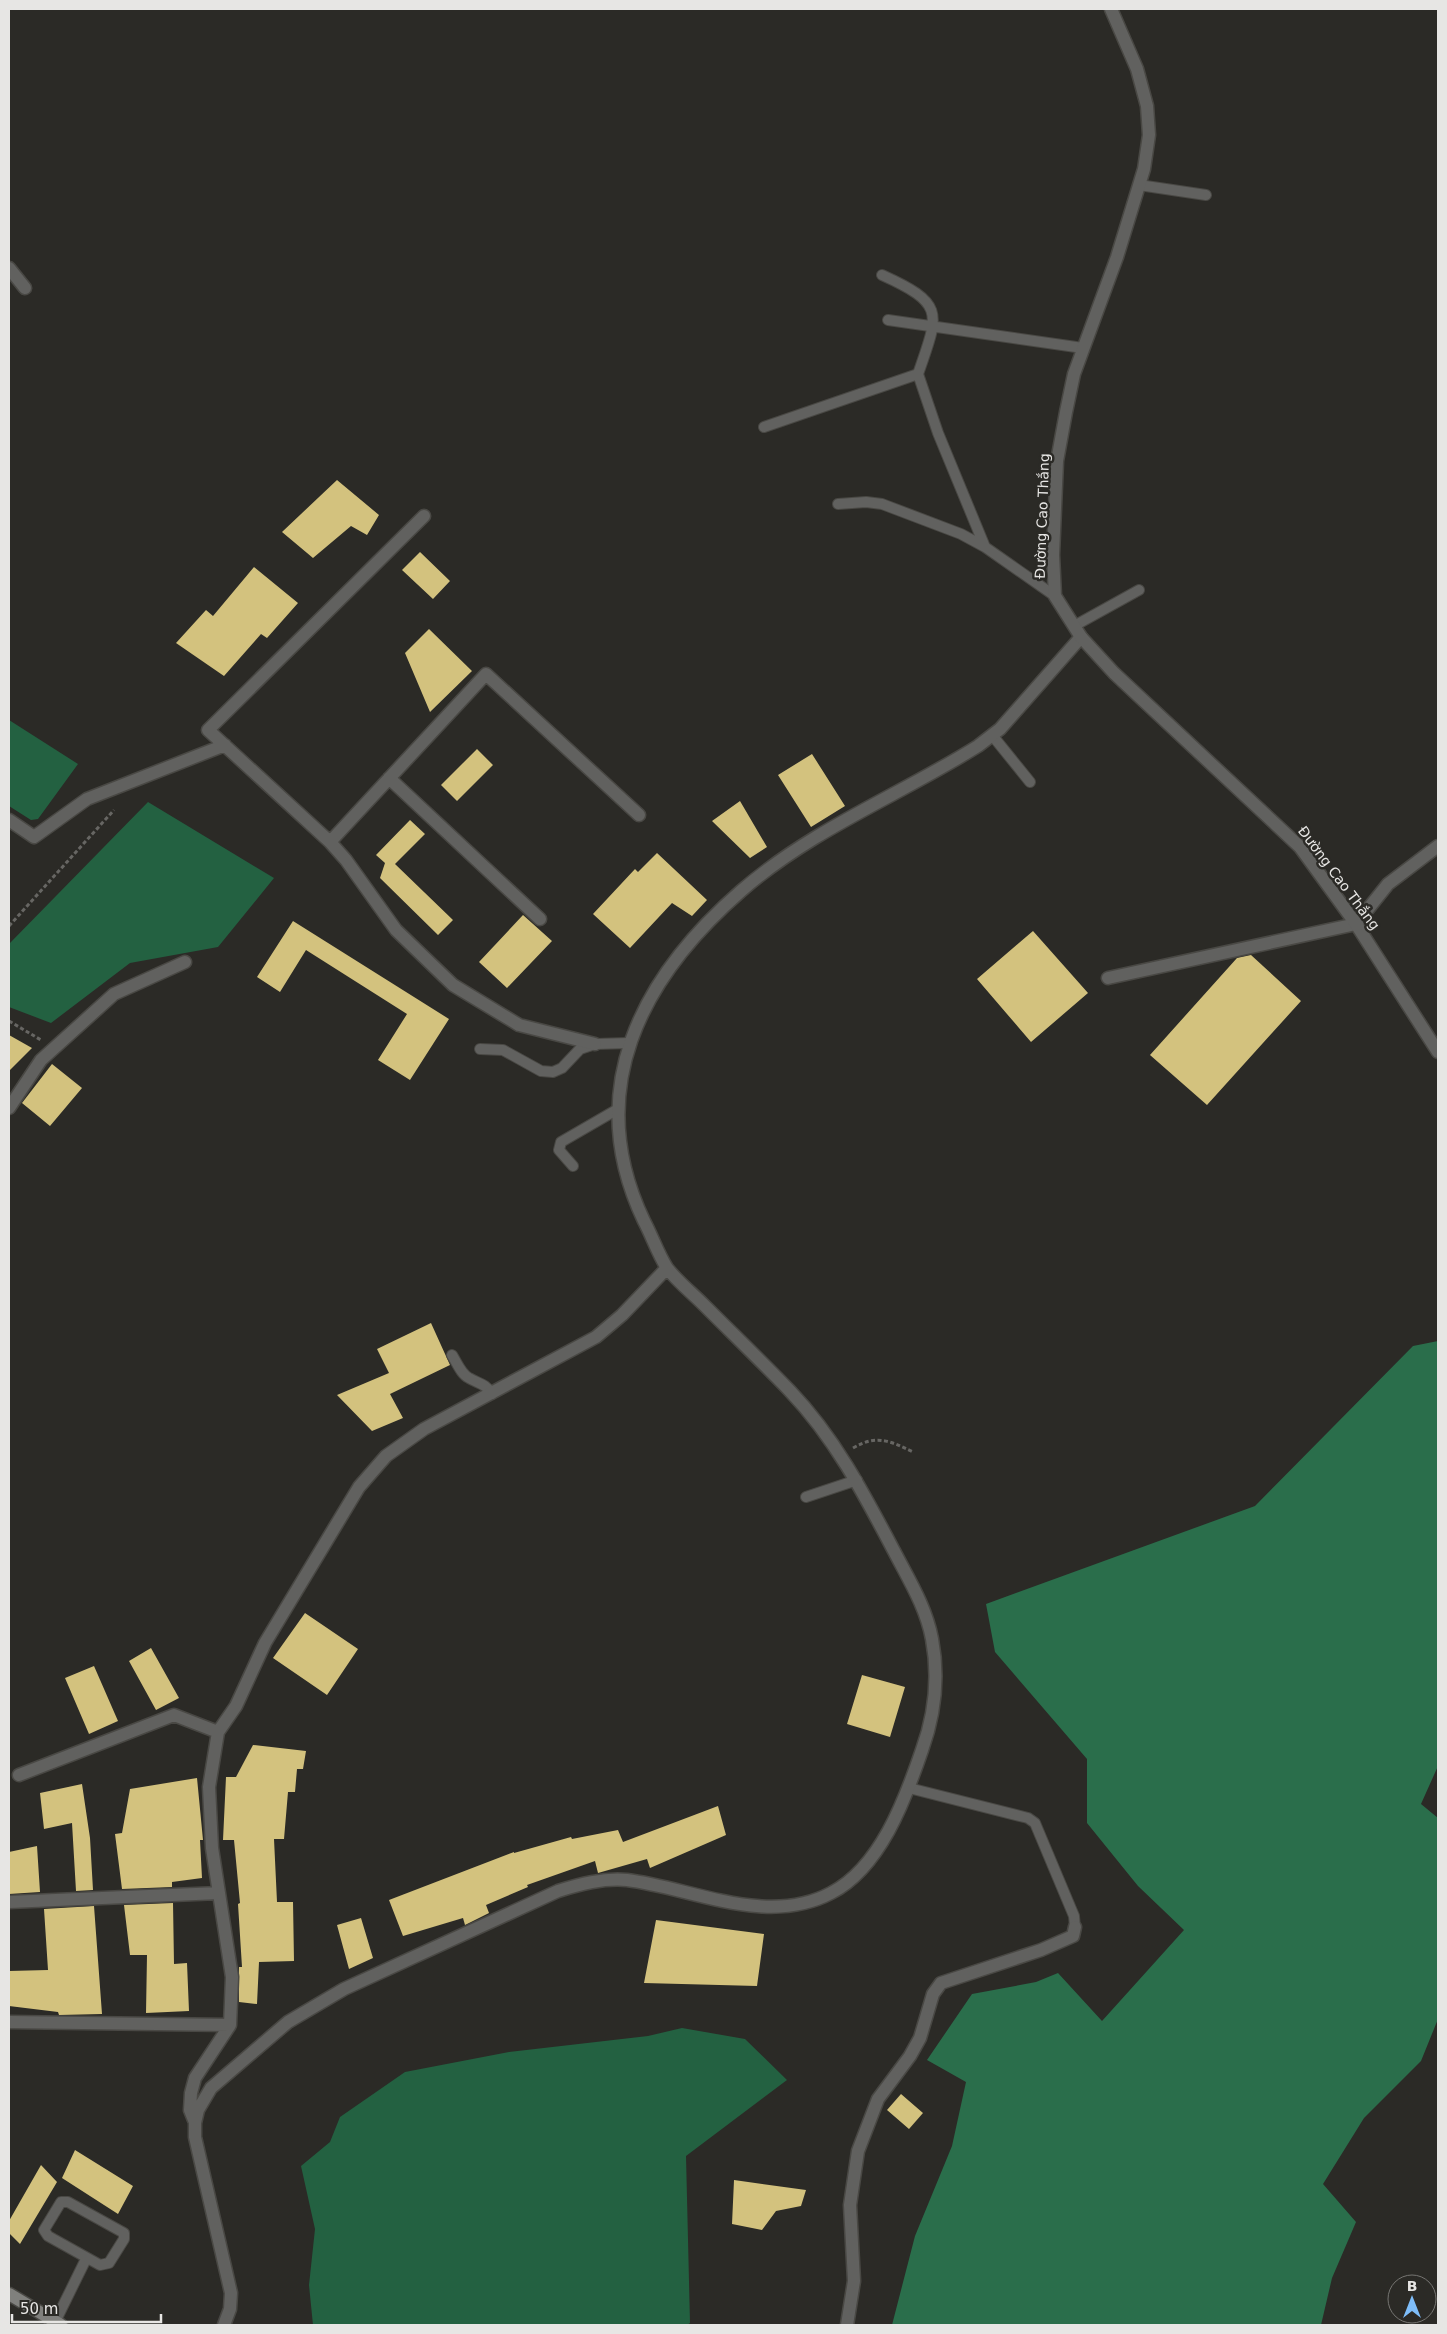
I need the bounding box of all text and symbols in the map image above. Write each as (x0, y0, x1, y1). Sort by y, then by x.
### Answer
street label: Đường Cao Thắng (1032, 453, 1052, 579)
street label: Đường Cao Thắng (1295, 823, 1383, 933)
north arrow (1387, 2274, 1437, 2324)
text: B (1407, 2278, 1417, 2294)
scale bar (12, 2292, 161, 2324)
text: 50 m (20, 2300, 58, 2318)

